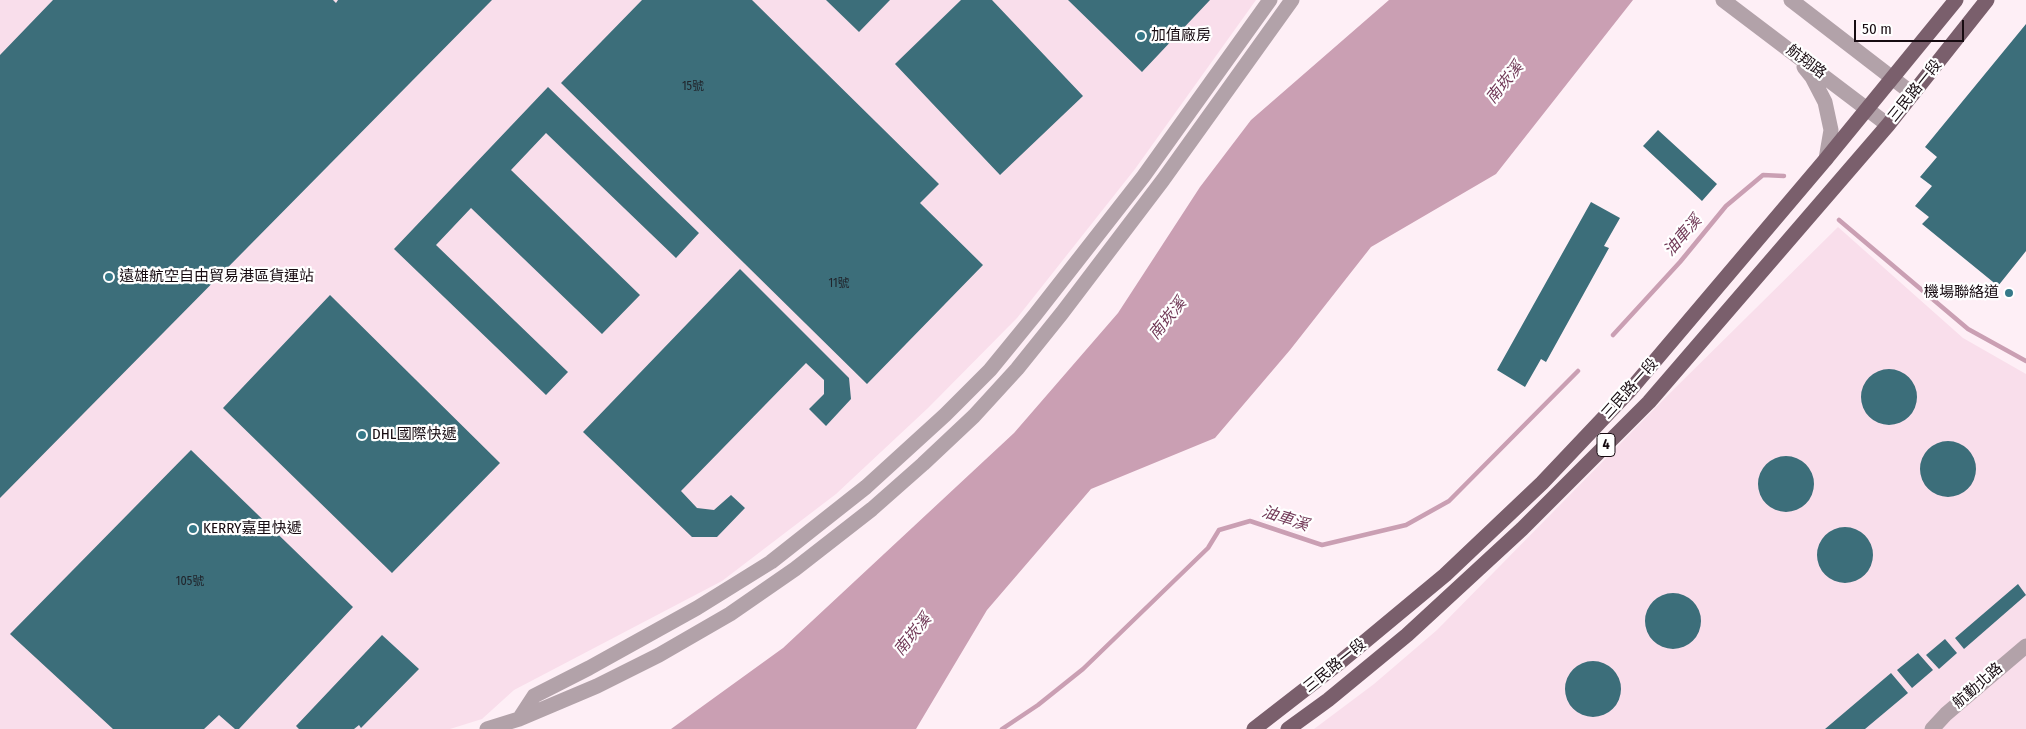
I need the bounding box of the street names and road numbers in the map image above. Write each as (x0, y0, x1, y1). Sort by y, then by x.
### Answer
street label: 航翔路 (1783, 41, 1829, 83)
street label: 三民路一段 (1884, 56, 1946, 126)
street label: 三民路一段 (1598, 355, 1662, 423)
road number: 4 (1597, 434, 1615, 456)
street label: 三民路一段 (1300, 635, 1370, 697)
street label: 航勤北路 (1949, 660, 2007, 712)

